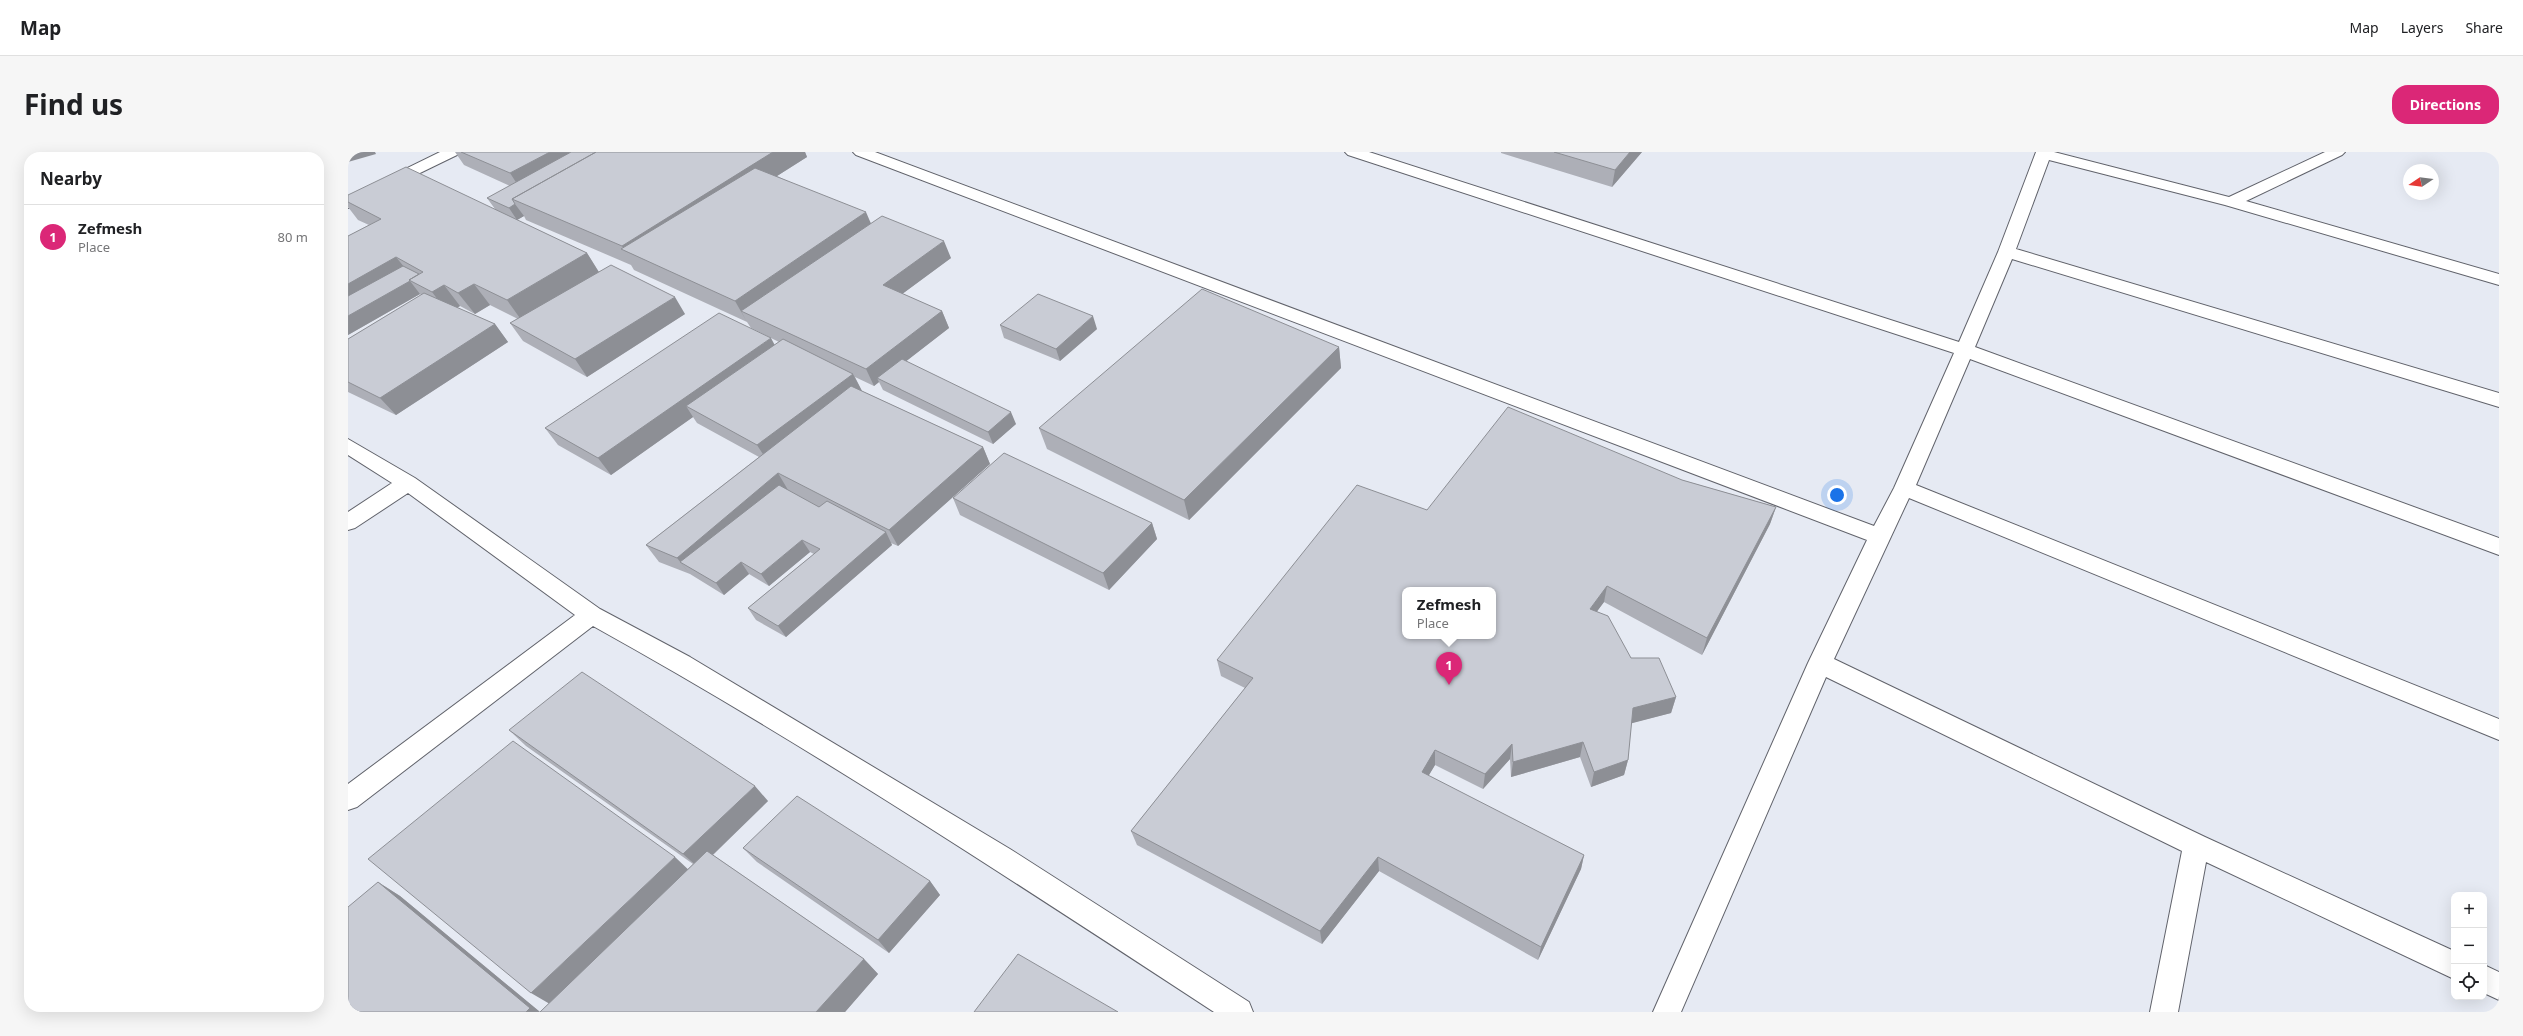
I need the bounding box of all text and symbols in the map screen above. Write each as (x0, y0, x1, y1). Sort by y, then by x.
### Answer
text: Map (20, 15, 61, 41)
text: Map (2350, 18, 2379, 37)
text: Layers (2401, 18, 2443, 37)
text: Share (2465, 18, 2503, 37)
text: Find us (24, 85, 123, 123)
button: Directions (2392, 85, 2499, 124)
north arrow (2403, 164, 2439, 200)
text: Nearby (40, 167, 102, 190)
text: Zefmesh (78, 218, 142, 238)
text: 1 (49, 228, 57, 246)
text: 80 m (278, 228, 308, 246)
text: Place (78, 238, 110, 256)
your location (1827, 485, 1847, 505)
popup (1402, 587, 1496, 639)
text: Zefmesh (1417, 594, 1481, 614)
text: Place (1417, 614, 1449, 632)
pin: 1 (1436, 652, 1462, 685)
map controls (2451, 892, 2487, 1000)
button: + (2451, 892, 2487, 928)
button: − (2451, 928, 2487, 964)
button: locate (2451, 964, 2487, 1000)

